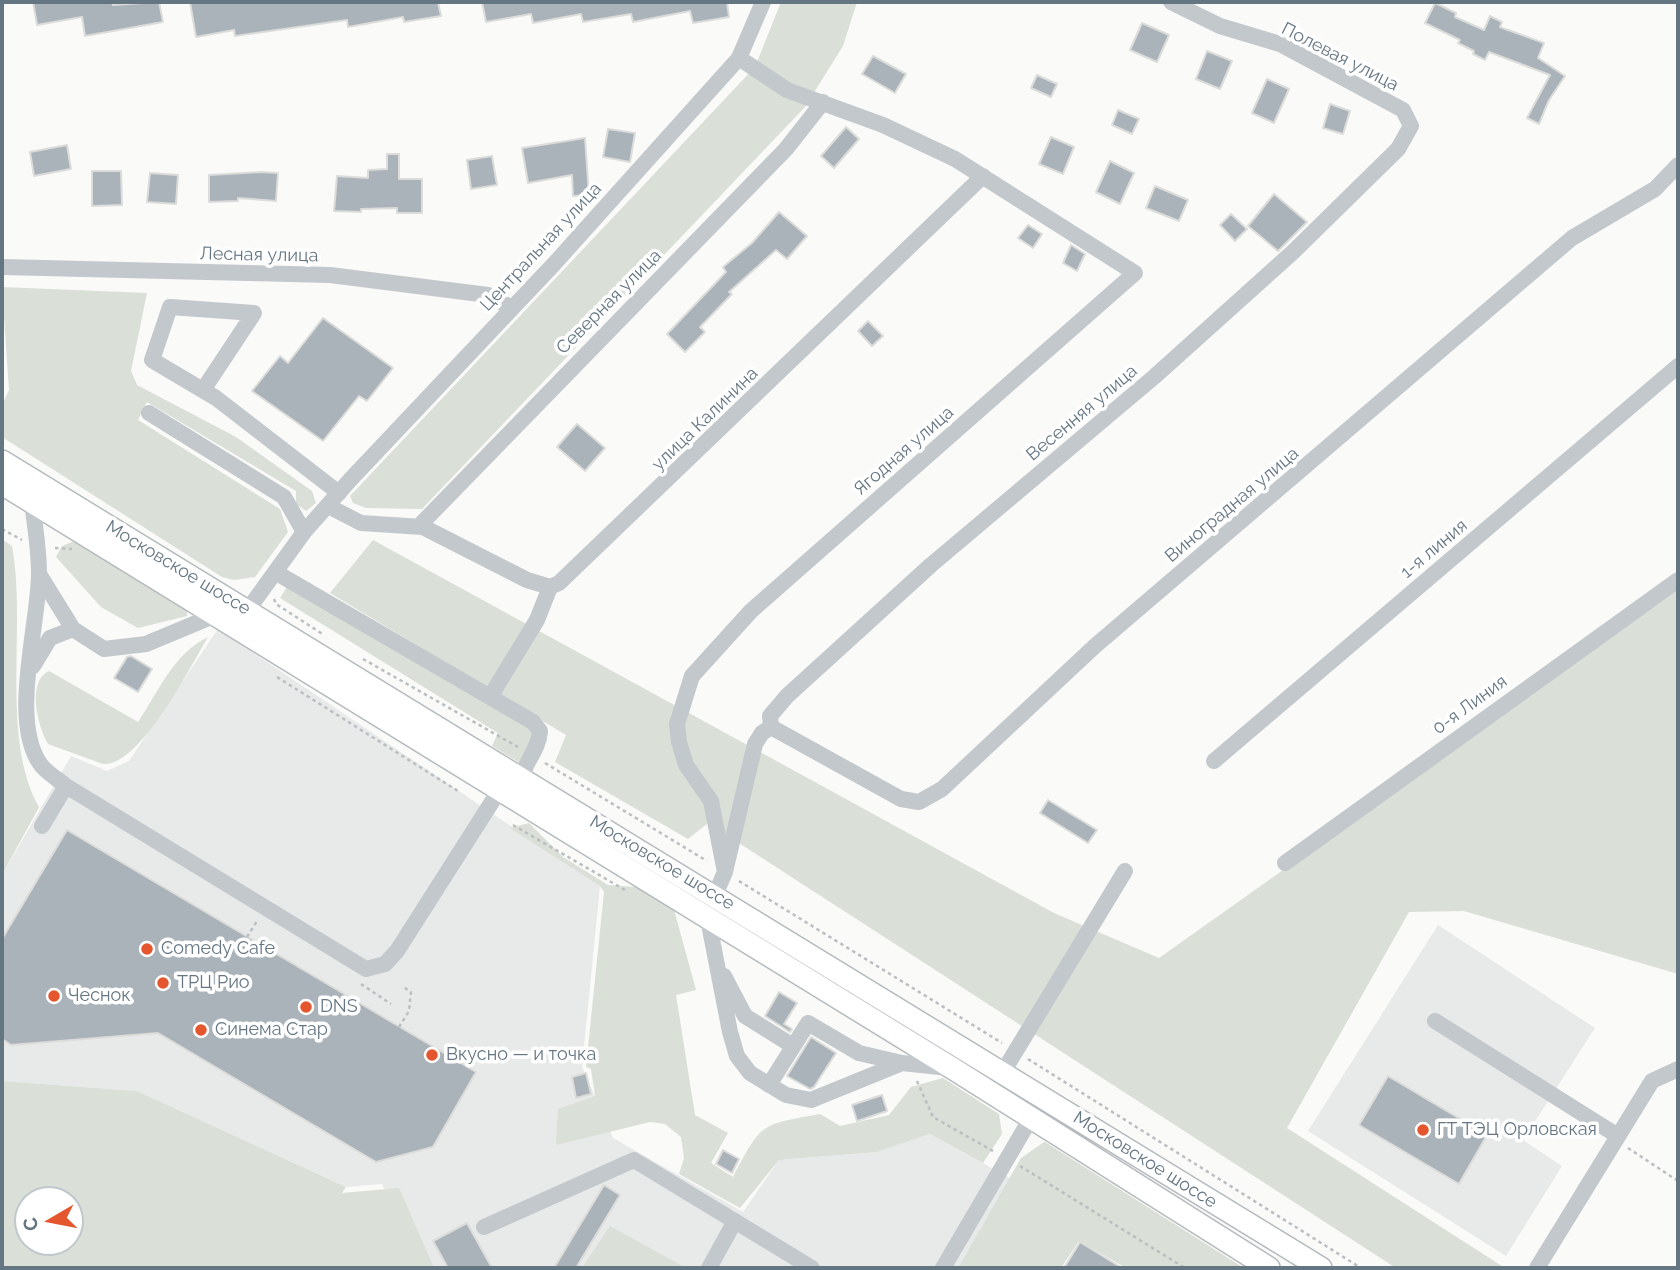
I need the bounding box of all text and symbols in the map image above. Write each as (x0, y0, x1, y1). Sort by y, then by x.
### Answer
street label: Полевая улица (1278, 18, 1402, 96)
street label: Центральная улица (476, 178, 606, 316)
street label: Лесная улица (199, 243, 319, 267)
street label: Северная улица (552, 245, 666, 359)
street label: Весенняя улица (1022, 360, 1142, 466)
street label: улица Калинина (647, 363, 763, 475)
street label: Ягодная улица (850, 402, 958, 500)
street label: Виноградная улица (1161, 443, 1303, 567)
street label: 1-я линия (1396, 515, 1472, 583)
street label: Московское шоссе (102, 516, 254, 620)
street label: 0-я Линия (1429, 671, 1511, 739)
street label: Московское шоссе (586, 811, 738, 915)
place label: Comedy Cafe (161, 938, 275, 960)
marker: Comedy Cafe (139, 941, 155, 957)
place label: ТРЦ Рио (177, 972, 250, 994)
marker: ТРЦ Рио (155, 975, 171, 991)
place label: Чеснок (68, 985, 131, 1007)
marker: Чеснок (46, 988, 62, 1004)
place label: DNS (320, 996, 358, 1018)
marker: DNS (298, 999, 314, 1015)
place label: Синема Стар (215, 1019, 328, 1041)
marker: Синема Стар (193, 1022, 209, 1038)
place label: Вкусно — и точка (446, 1044, 596, 1066)
marker: Вкусно — и точка (424, 1047, 440, 1063)
street label: Московское шоссе (1069, 1107, 1221, 1213)
place label: ГТ ТЭЦ Орловская (1437, 1119, 1597, 1141)
marker: ГТ ТЭЦ Орловская (1415, 1122, 1431, 1138)
north arrow (14, 1186, 84, 1256)
text: С (18, 1216, 42, 1233)

